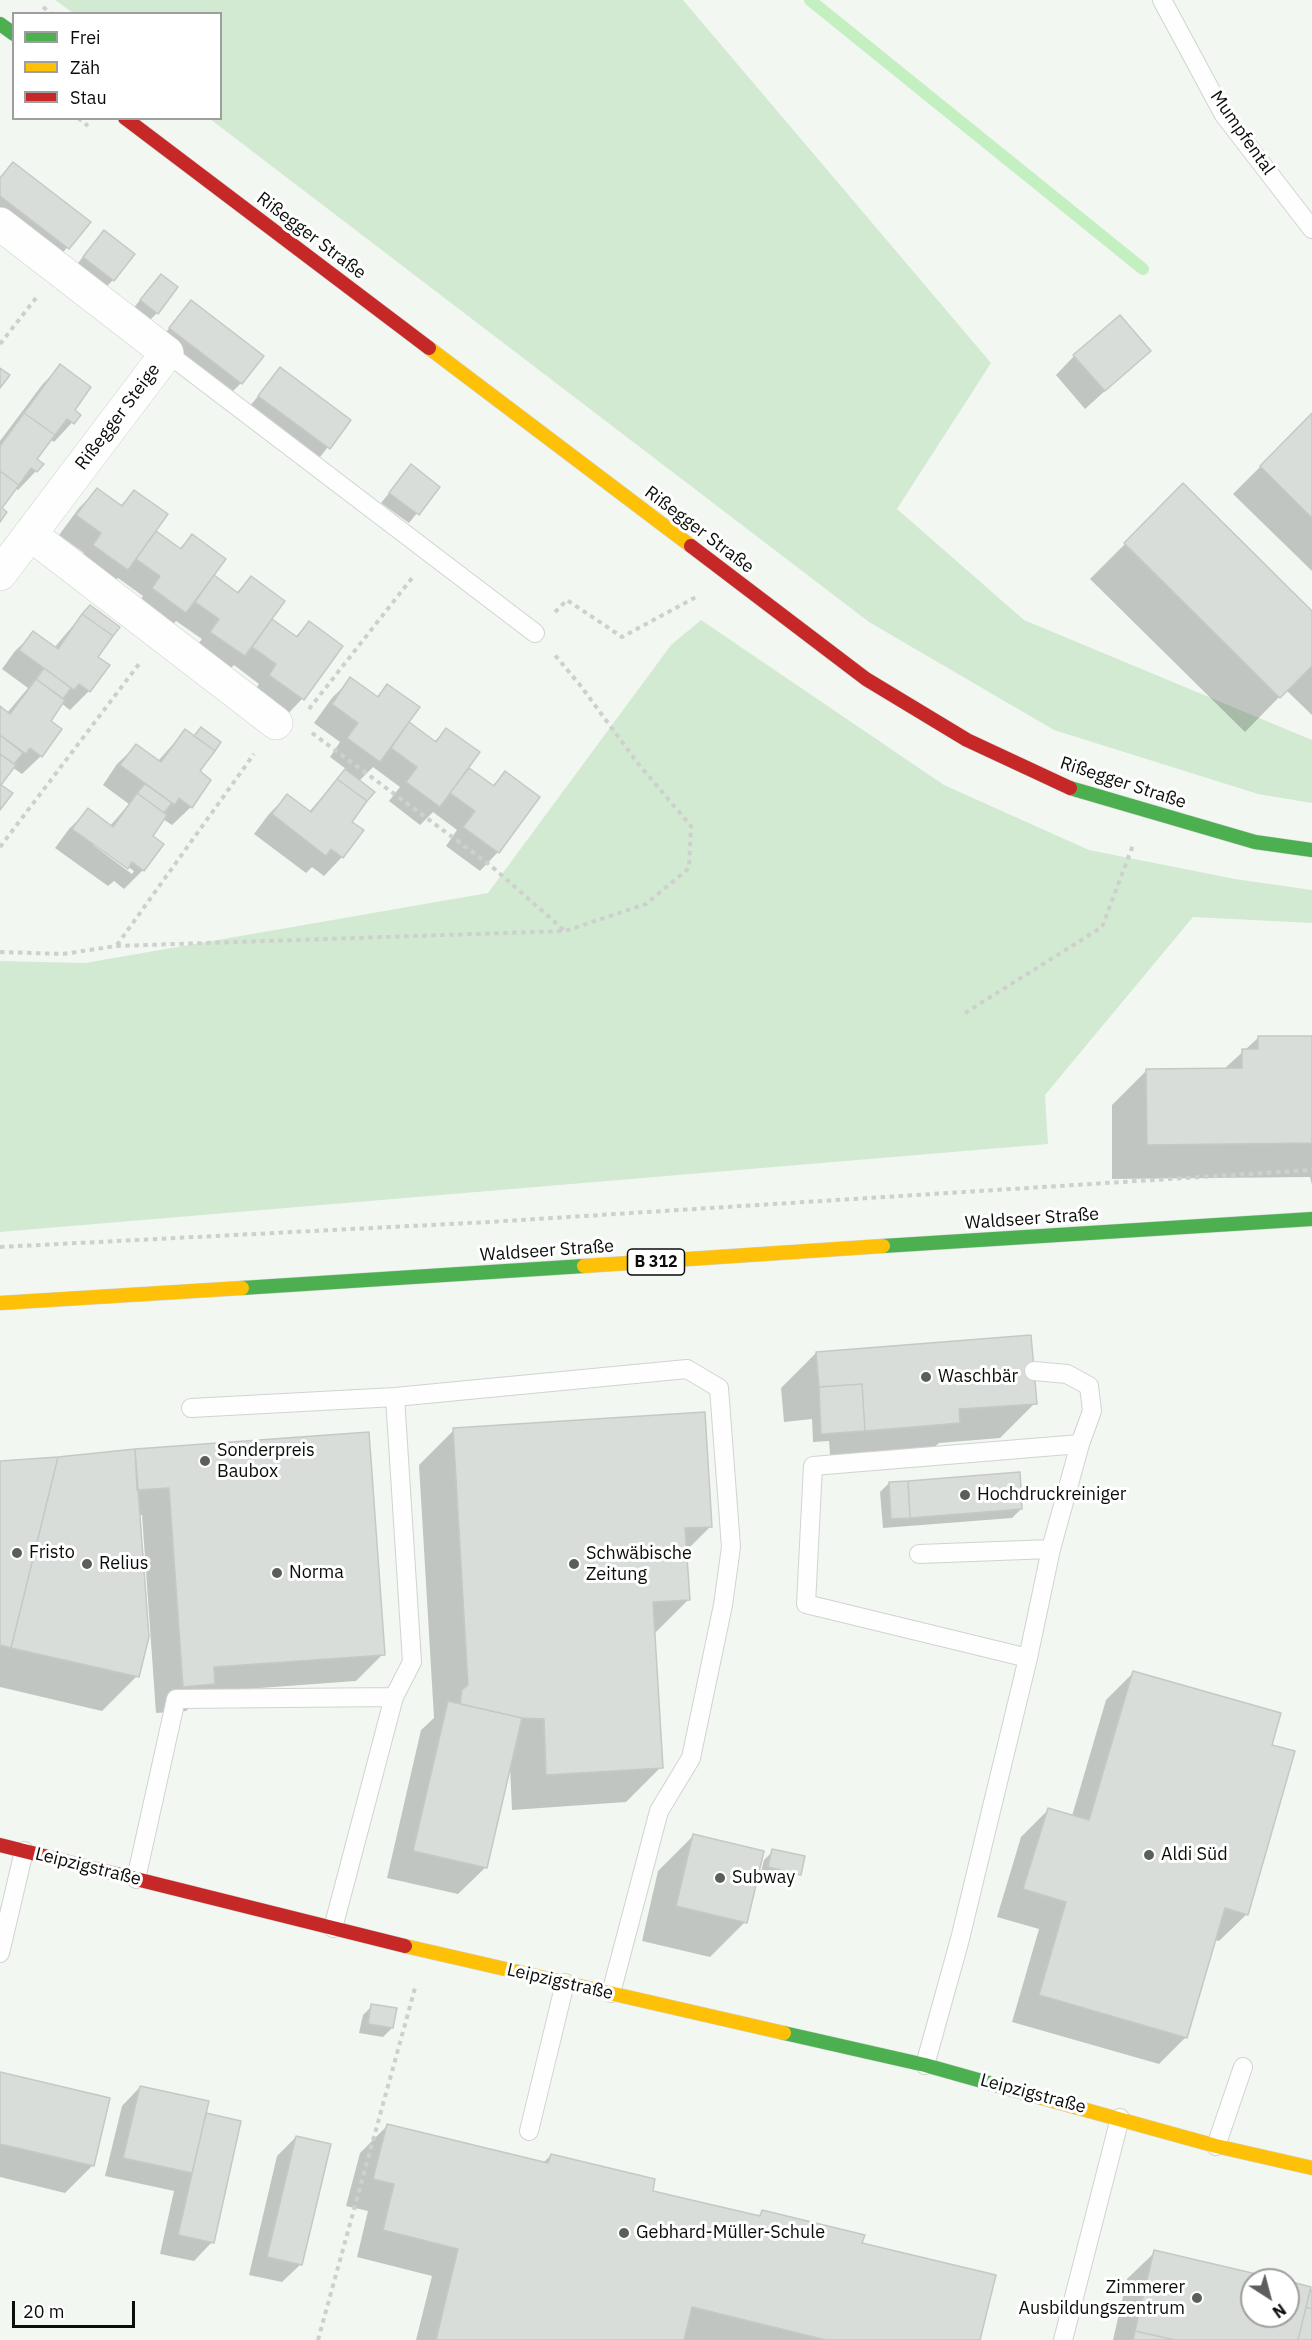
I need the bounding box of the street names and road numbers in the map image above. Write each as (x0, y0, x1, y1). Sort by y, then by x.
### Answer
street label: Mumpfental (1205, 87, 1279, 179)
street label: Rißegger Straße (252, 188, 370, 284)
street label: Rißegger Steige (71, 360, 165, 474)
street label: Rißegger Straße (640, 482, 758, 578)
street label: Rißegger Straße (1057, 752, 1189, 814)
street label: Waldseer Straße (964, 1204, 1100, 1234)
street label: Waldseer Straße (479, 1236, 615, 1266)
road number: B 312 (628, 1249, 684, 1275)
street label: Leipzigstraße (33, 1843, 143, 1891)
street label: Leipzigstraße (505, 1959, 615, 2005)
street label: Leipzigstraße (978, 2070, 1088, 2118)

